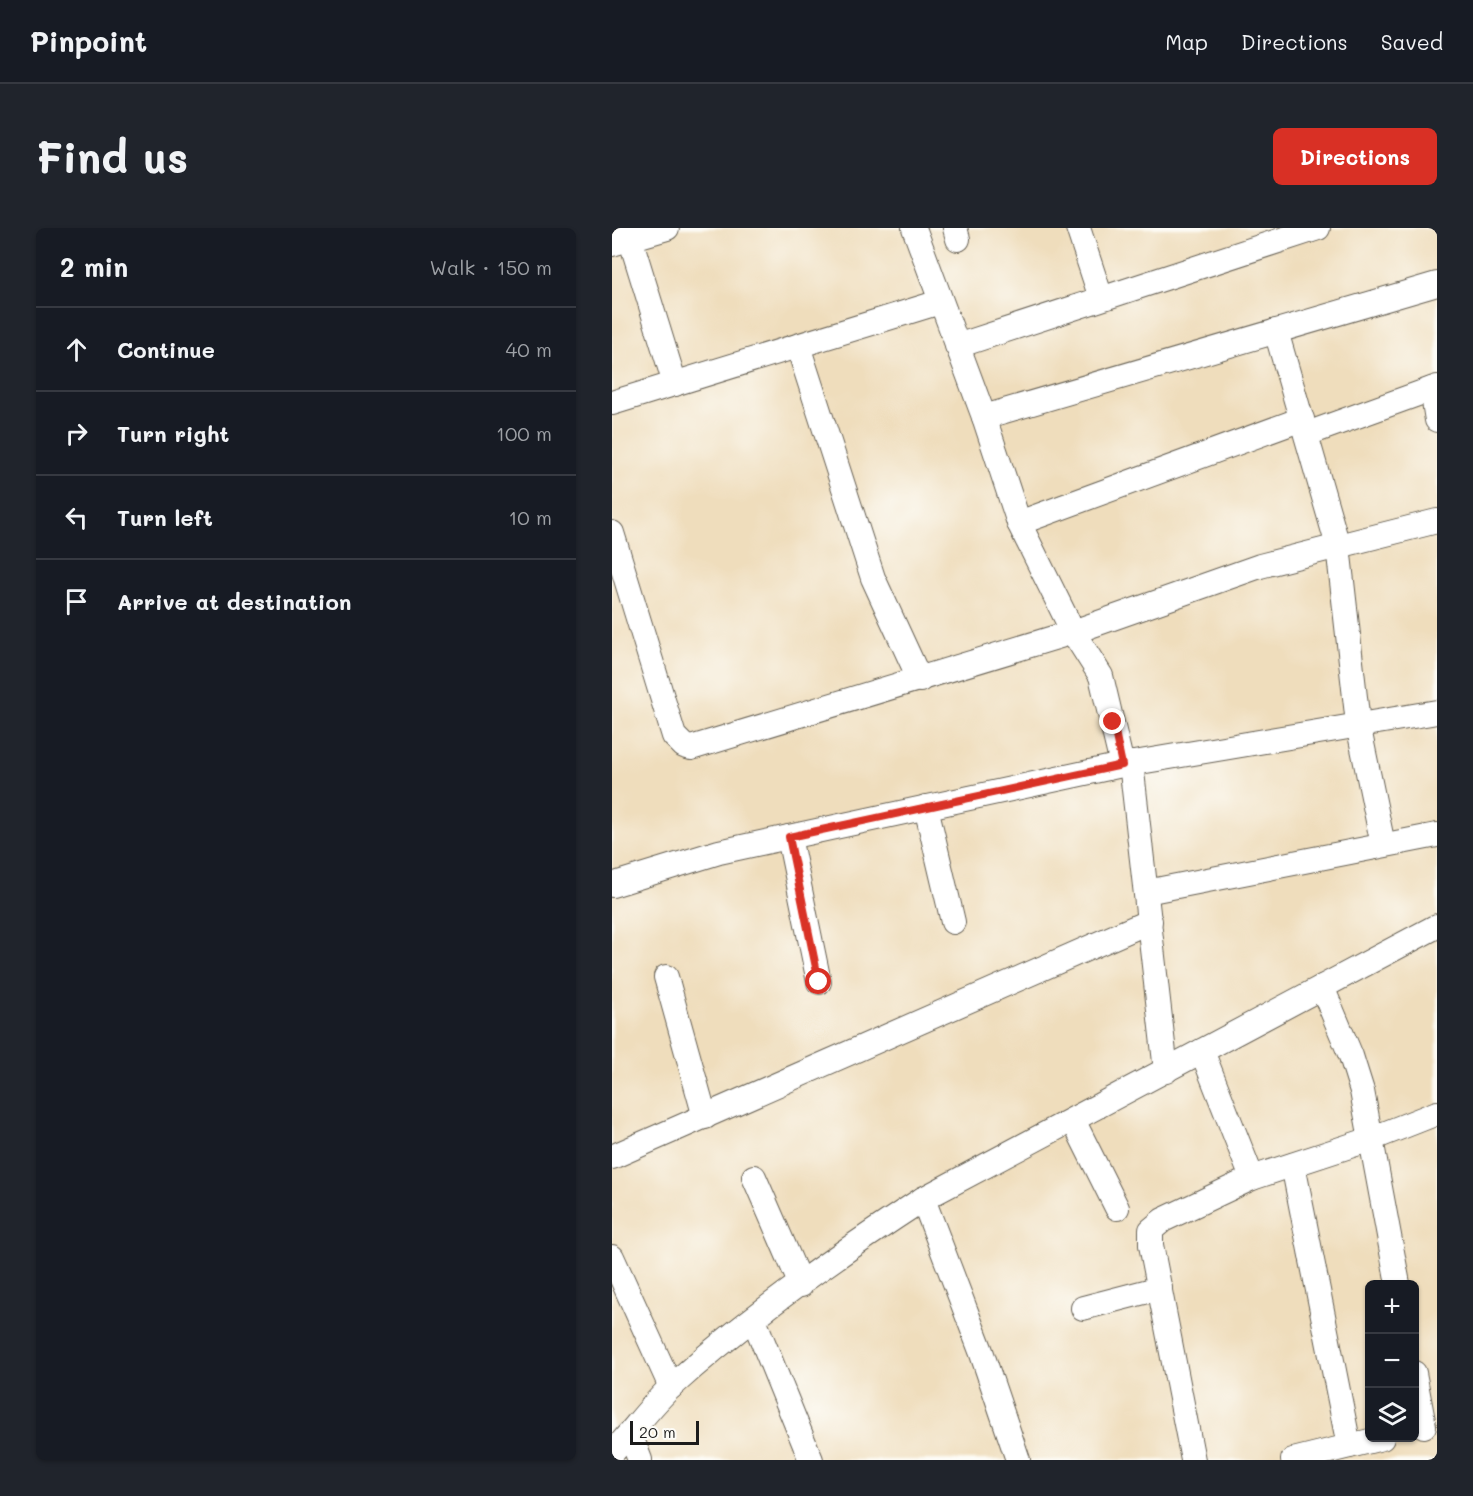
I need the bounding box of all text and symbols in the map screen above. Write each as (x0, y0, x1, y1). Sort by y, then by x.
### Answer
text: Pinpoint (30, 23, 147, 59)
text: Map (1165, 28, 1208, 55)
text: Directions (1241, 28, 1348, 55)
text: Saved (1381, 28, 1443, 55)
button: Directions (1273, 128, 1437, 185)
text: Find us (36, 129, 188, 184)
text: 2 min (60, 250, 128, 284)
text: Walk · 150 m (430, 254, 552, 280)
icon: ahead (60, 333, 93, 366)
text: Continue (117, 335, 215, 364)
text: 40 m (506, 336, 552, 362)
icon: right (60, 417, 93, 450)
text: Turn right (117, 419, 229, 448)
text: 100 m (496, 420, 552, 446)
icon: left (60, 501, 93, 534)
text: Turn left (117, 503, 213, 532)
text: 10 m (508, 504, 552, 530)
icon: arrive (60, 585, 93, 618)
text: Arrive at destination (117, 587, 352, 616)
route end (1099, 708, 1125, 734)
route start (805, 968, 831, 994)
map controls (1365, 1280, 1419, 1442)
button: + (1365, 1280, 1419, 1334)
button: − (1365, 1334, 1419, 1388)
button: layers (1365, 1388, 1419, 1442)
scale bar (630, 1418, 699, 1446)
text: 20 m (639, 1421, 676, 1442)

